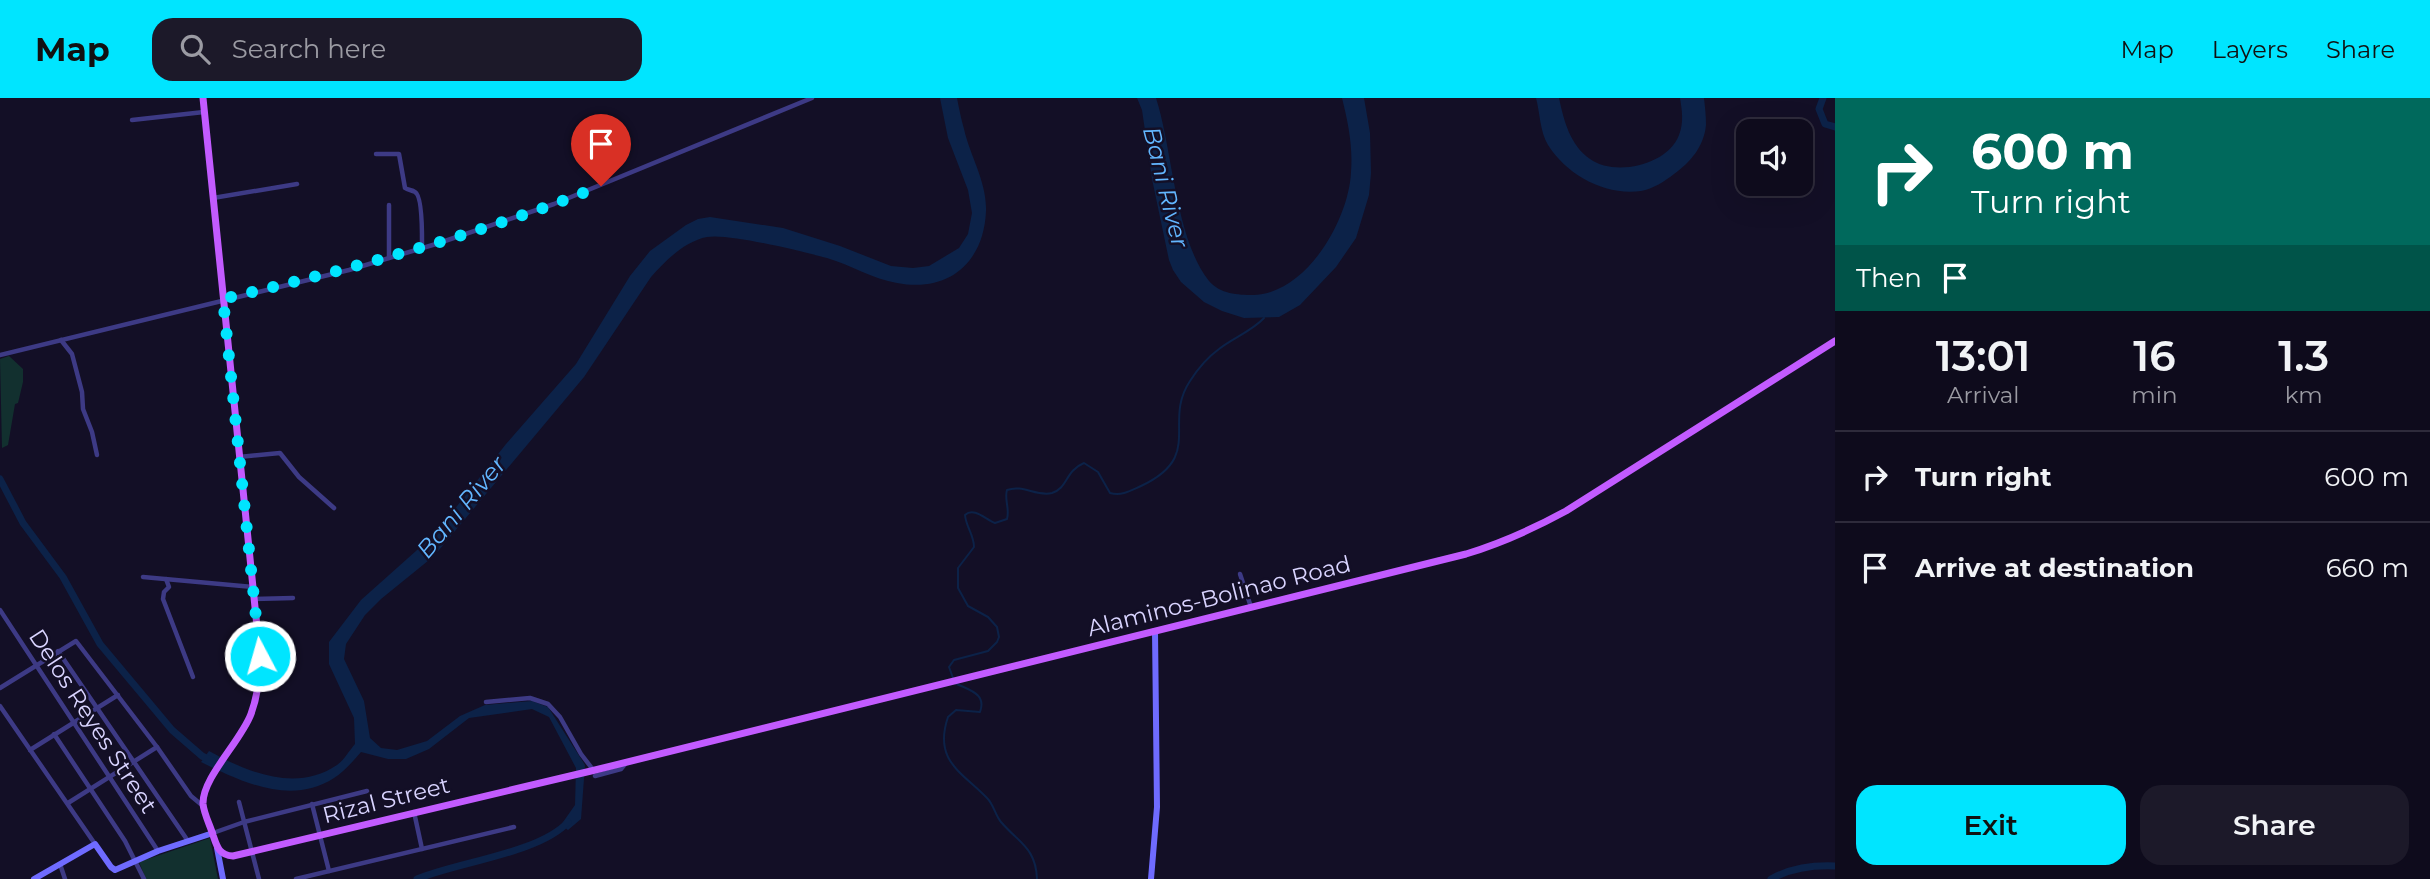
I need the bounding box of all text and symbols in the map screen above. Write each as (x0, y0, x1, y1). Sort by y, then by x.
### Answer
search box (152, 18, 642, 81)
text: Map (35, 29, 110, 69)
icon: search (176, 30, 214, 68)
text: Search here (232, 33, 386, 65)
text: Map (2120, 35, 2174, 64)
text: Layers (2212, 35, 2288, 64)
text: Share (2326, 35, 2395, 64)
pin (571, 114, 631, 186)
map controls (1736, 119, 1813, 196)
button: sound (1736, 119, 1813, 196)
text: 600 m (1971, 122, 2134, 181)
water label: Bani River (1137, 123, 1195, 252)
icon: arrive (582, 125, 620, 163)
icon: right (1856, 126, 1947, 217)
text: Turn right (1971, 182, 2131, 221)
icon: arrive (1936, 259, 1974, 297)
text: Then (1856, 262, 1922, 294)
text: 13:01 (1936, 330, 2031, 382)
text: 16 (2133, 330, 2176, 382)
text: 1.3 (2278, 330, 2329, 382)
text: Arrival (1947, 381, 2019, 409)
text: min (2131, 381, 2177, 409)
text: km (2285, 381, 2323, 409)
water label: Bani River (410, 449, 513, 564)
icon: right (1856, 458, 1894, 496)
text: Turn right (1915, 461, 2051, 493)
text: 600 m (2324, 461, 2409, 493)
icon: arrive (1856, 549, 1894, 587)
street label: Alaminos-Bolinao Road (1084, 550, 1354, 642)
text: Arrive at destination (1915, 552, 2194, 584)
text: 660 m (2326, 552, 2409, 584)
position arrow (223, 619, 297, 693)
street label: Delos Reyes Street (23, 624, 163, 818)
street label: Rizal Street (320, 771, 452, 829)
button: Exit (1856, 785, 2126, 865)
button: Share (2140, 785, 2409, 865)

